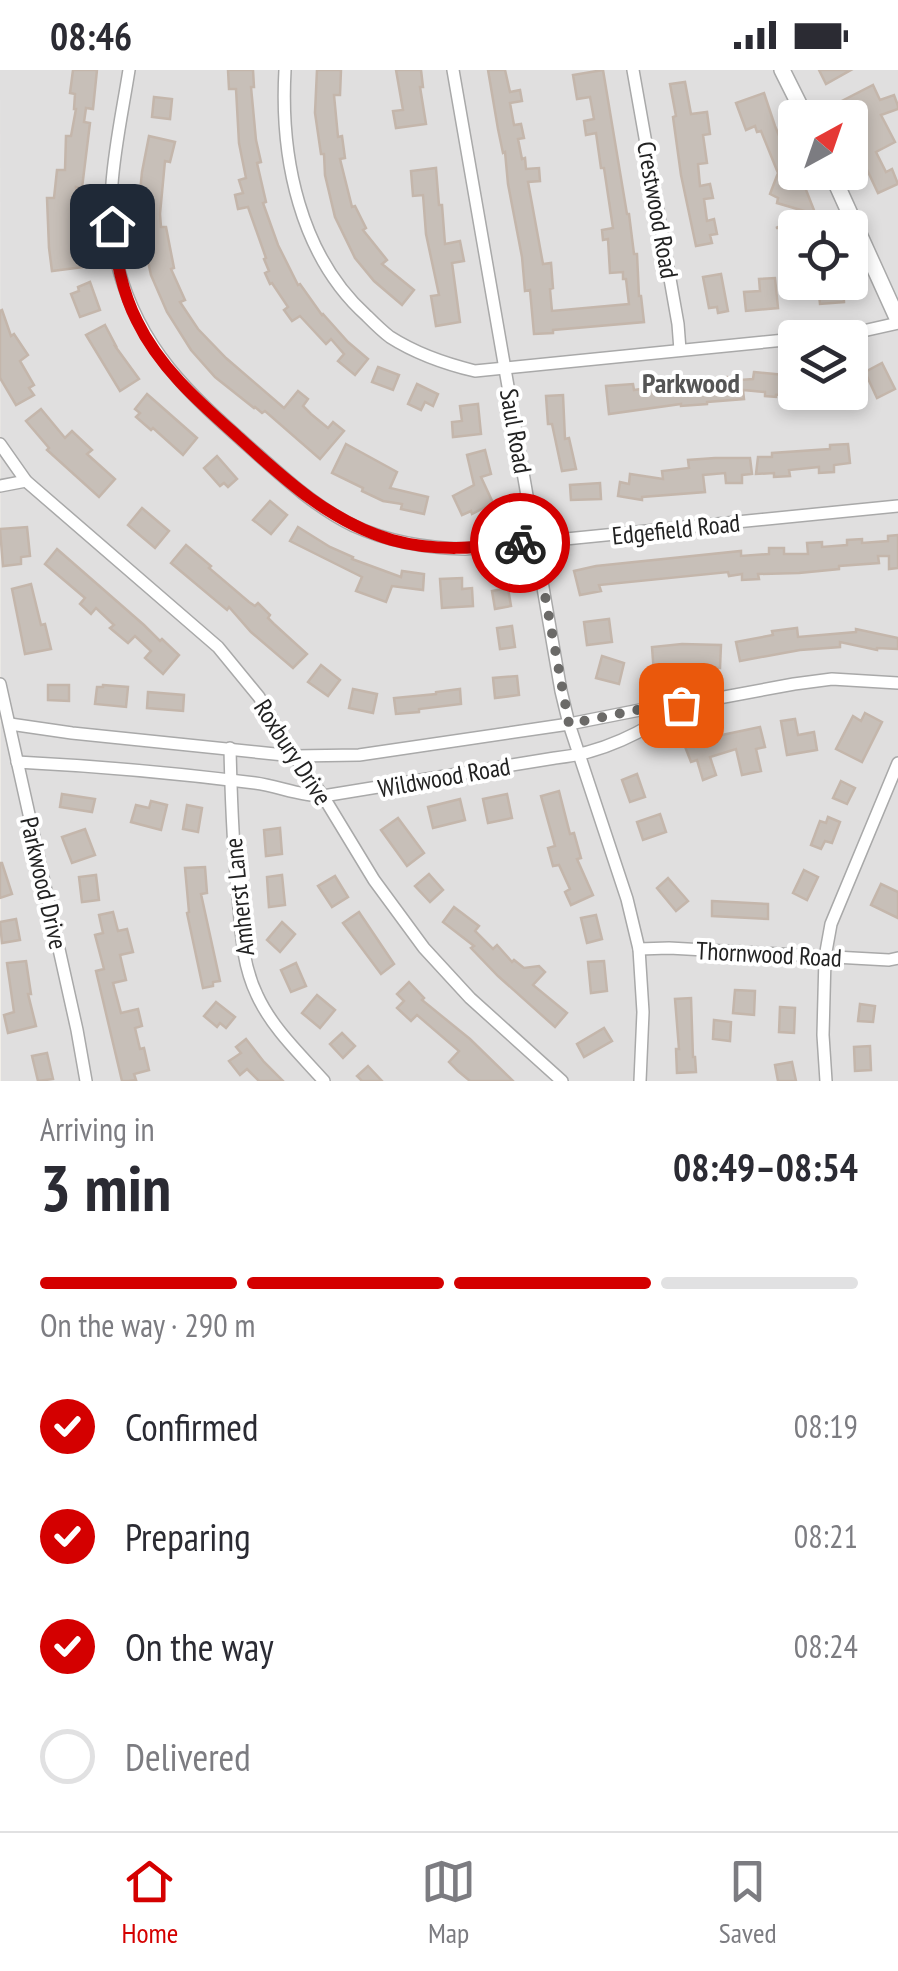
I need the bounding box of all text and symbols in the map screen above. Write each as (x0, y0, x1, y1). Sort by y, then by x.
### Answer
text: 08:46 (50, 11, 132, 60)
north arrow (778, 100, 868, 190)
map controls (778, 100, 868, 410)
street label: Crestwood Road (630, 139, 686, 281)
pin (70, 184, 155, 269)
icon: home (85, 199, 140, 254)
button: locate (778, 210, 868, 300)
button: layers (778, 320, 868, 410)
district label: Parkwood (642, 364, 740, 401)
street label: Saul Road (493, 386, 539, 476)
courier (470, 493, 570, 593)
street label: Edgefield Road (610, 506, 742, 552)
icon: bike (493, 516, 548, 571)
pin (639, 663, 724, 748)
icon: bag (654, 678, 709, 733)
street label: Roxbury Drive (247, 693, 339, 811)
street label: Wildwood Road (375, 750, 513, 804)
street label: Parkwood Drive (13, 814, 75, 952)
street label: Amherst Lane (217, 837, 261, 957)
street label: Thornwood Road (695, 934, 843, 974)
text: Arriving in (40, 1108, 155, 1150)
text: 08:49–08:54 (673, 1142, 858, 1191)
text: 3 min (40, 1145, 171, 1229)
text: On the way · 290 m (40, 1304, 255, 1346)
icon: check (40, 1399, 95, 1454)
text: Confirmed (125, 1402, 258, 1451)
text: 08:19 (794, 1405, 858, 1447)
icon: check (40, 1509, 95, 1564)
text: Preparing (125, 1512, 251, 1561)
text: 08:21 (794, 1515, 858, 1557)
icon: check (40, 1619, 95, 1674)
text: On the way (125, 1622, 273, 1671)
text: 08:24 (794, 1625, 858, 1667)
text: Delivered (125, 1732, 251, 1781)
tab: Home (121, 1854, 178, 1951)
tab: Map (421, 1854, 476, 1951)
tab: Saved (719, 1854, 777, 1951)

